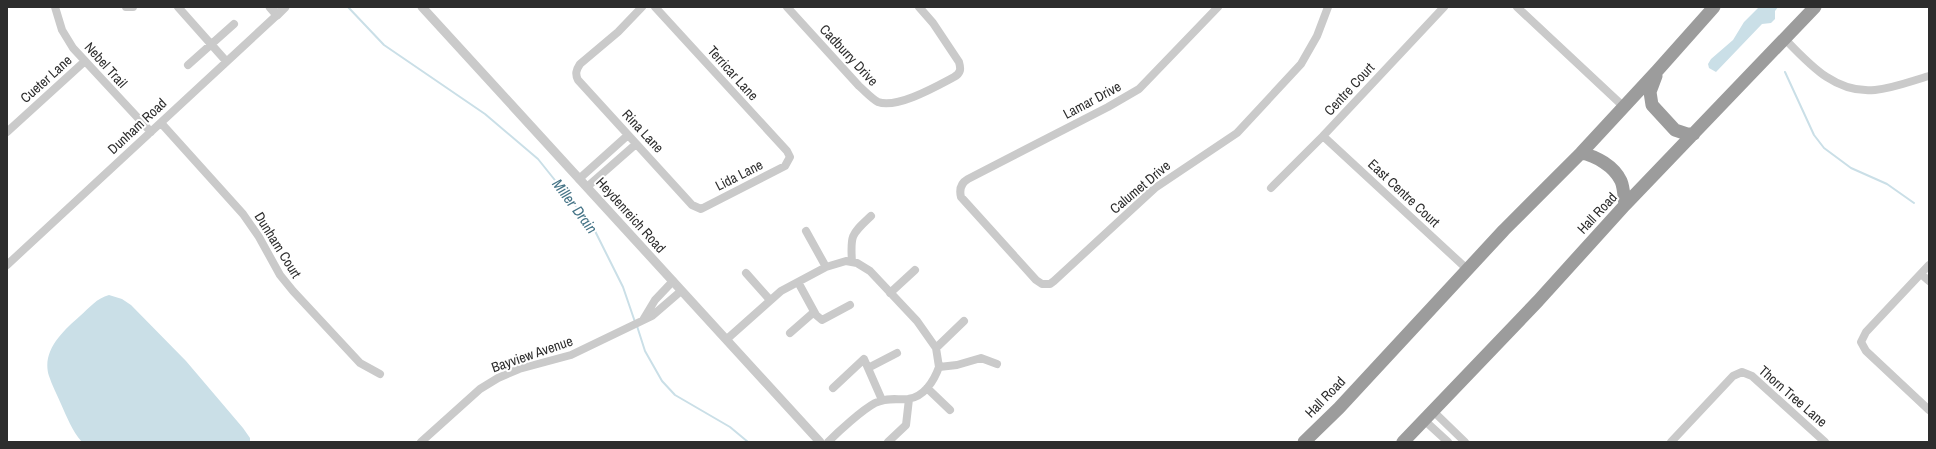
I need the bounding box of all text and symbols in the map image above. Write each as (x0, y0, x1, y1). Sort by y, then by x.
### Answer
street label: Cadburry Drive (816, 20, 882, 90)
street label: Nebel Trail (81, 38, 131, 92)
street label: Terricar Lane (704, 42, 762, 104)
street label: Cueter Lane (16, 51, 76, 107)
street label: Centre Court (1320, 59, 1378, 119)
street label: Lamar Drive (1060, 77, 1124, 123)
street label: Dunham Road (104, 94, 170, 158)
street label: Rina Lane (618, 105, 668, 157)
street label: Lida Lane (712, 155, 766, 195)
street label: East Centre Court (1364, 155, 1444, 231)
street label: Calumet Drive (1106, 157, 1174, 217)
street label: Heydenreich Road (592, 173, 670, 257)
water label: Miller Drain (547, 174, 603, 238)
street label: Hall Road (1573, 188, 1621, 238)
street label: Dunham Court (251, 209, 305, 281)
street label: Bayview Avenue (489, 332, 575, 376)
street label: Thorn Tree Lane (1755, 361, 1831, 431)
street label: Hall Road (1301, 373, 1349, 421)

